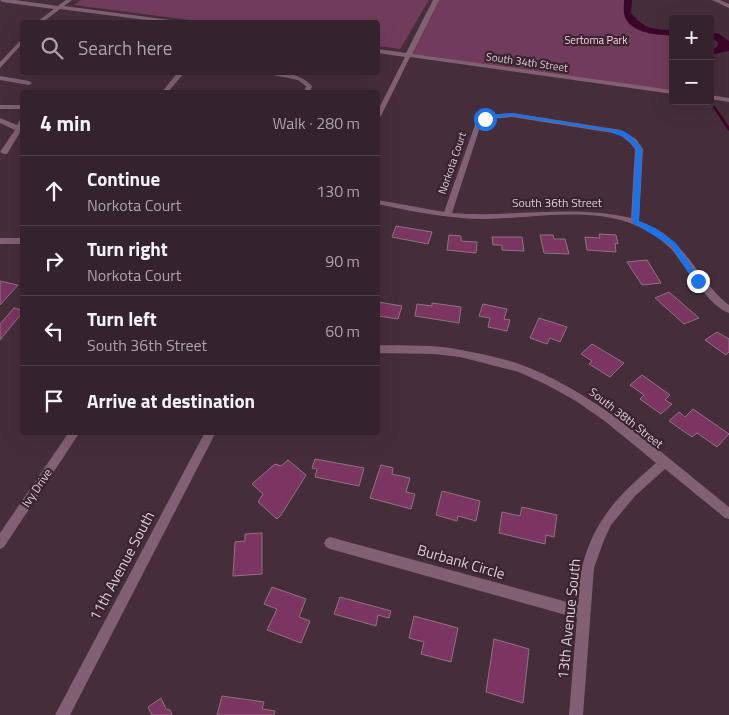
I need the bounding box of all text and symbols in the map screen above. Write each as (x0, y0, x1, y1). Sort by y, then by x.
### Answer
map controls (669, 15, 714, 105)
button: + (669, 15, 714, 60)
search box (20, 20, 380, 75)
park label: Sertoma Park (564, 32, 628, 48)
text: Search here (78, 33, 172, 62)
icon: search (38, 34, 66, 62)
street label: South 34th Street (485, 48, 569, 76)
button: − (669, 60, 714, 105)
text: 4 min (40, 107, 91, 139)
route start (474, 108, 497, 131)
text: Walk · 280 m (272, 111, 360, 135)
street label: Norkota Court (434, 130, 470, 196)
text: Continue (87, 164, 160, 193)
icon: ahead (40, 177, 68, 205)
text: 130 m (316, 179, 360, 203)
text: Norkota Court (87, 193, 181, 217)
street label: South 36th Street (512, 193, 603, 212)
text: Turn right (87, 234, 168, 263)
icon: right (40, 247, 68, 275)
text: 90 m (325, 249, 360, 273)
text: Norkota Court (87, 263, 181, 287)
route end (687, 270, 710, 293)
text: Turn left (87, 304, 157, 333)
icon: left (40, 317, 68, 345)
text: 60 m (325, 319, 360, 343)
text: South 36th Street (87, 333, 207, 357)
street label: South 38th Street (585, 382, 668, 453)
text: Arrive at destination (87, 386, 255, 415)
icon: arrive (40, 387, 68, 415)
street label: Ivy Drive (17, 464, 57, 511)
street label: 11th Avenue South (83, 507, 160, 625)
street label: Burbank Circle (415, 538, 508, 585)
street label: 13th Avenue South (551, 558, 586, 680)

